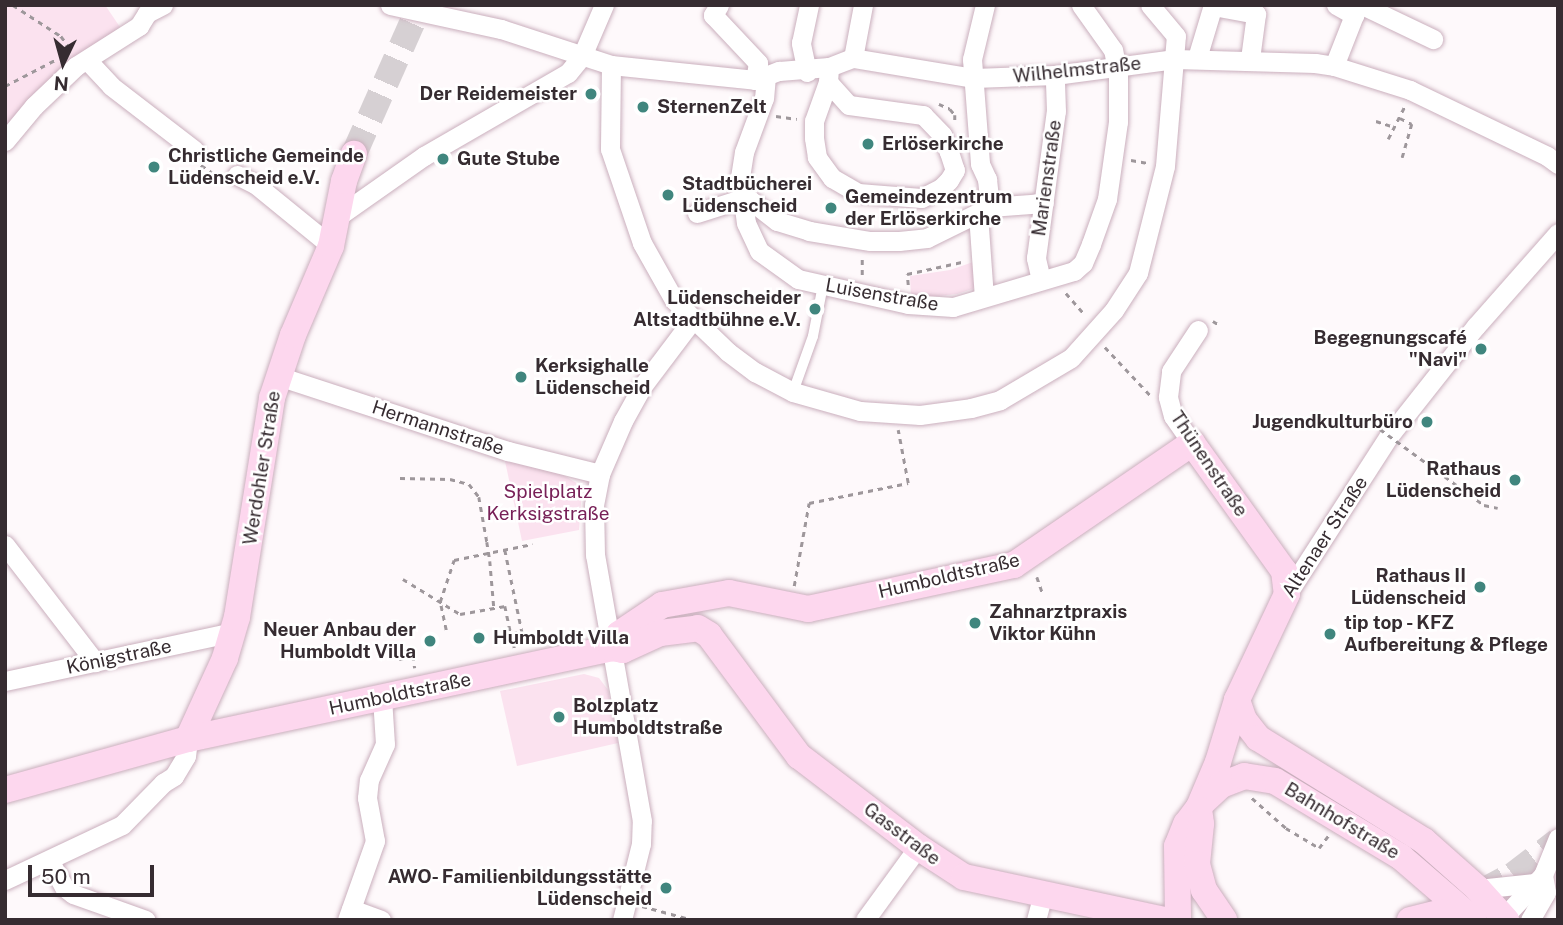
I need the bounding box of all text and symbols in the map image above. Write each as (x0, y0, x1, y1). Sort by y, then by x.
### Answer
north arrow (28, 28, 98, 98)
street label: Wilhelmstraße (1012, 52, 1142, 88)
text: N (53, 72, 70, 96)
place label: Der Reidemeister (419, 83, 577, 105)
marker: Der Reidemeister (583, 86, 599, 102)
place label: SternenZelt (657, 96, 767, 118)
marker: SternenZelt (635, 99, 651, 115)
street label: Marienstraße (1028, 118, 1066, 238)
place label: Erlöserkirche (882, 133, 1004, 155)
marker: Erlöserkirche (860, 136, 876, 152)
place label: Christliche Gemeinde Lüdenscheid e.V. (168, 145, 364, 189)
place label: Gute Stube (457, 148, 560, 170)
marker: Gute Stube (435, 151, 451, 167)
marker: Christliche Gemeinde Lüdenscheid e.V. (146, 159, 162, 175)
place label: Stadtbücherei Lüdenscheid (682, 173, 812, 217)
place label: Gemeindezentrum der Erlöserkirche (845, 186, 1012, 230)
marker: Stadtbücherei Lüdenscheid (660, 187, 676, 203)
marker: Gemeindezentrum der Erlöserkirche (823, 200, 839, 216)
street label: Luisenstraße (824, 274, 940, 316)
place label: Lüdenscheider Altstadtbühne e.V. (633, 287, 801, 331)
marker: Lüdenscheider Altstadtbühne e.V. (807, 301, 823, 317)
place label: Begegnungscafé "Navi" (1314, 327, 1467, 371)
marker: Begegnungscafé "Navi" (1473, 341, 1489, 357)
place label: Kerksighalle Lüdenscheid (535, 355, 650, 399)
marker: Kerksighalle Lüdenscheid (513, 369, 529, 385)
street label: Werdohler Straße (239, 389, 285, 547)
street label: Hermannstraße (369, 396, 507, 460)
street label: Thünenstraße (1165, 407, 1253, 521)
place label: Jugendkulturbüro (1252, 411, 1413, 433)
marker: Jugendkulturbüro (1419, 414, 1435, 430)
place label: Rathaus Lüdenscheid (1386, 458, 1501, 502)
street label: Altenaer Straße (1277, 472, 1373, 602)
marker: Rathaus Lüdenscheid (1507, 472, 1523, 488)
park label: Spielplatz Kerksigstraße (486, 481, 610, 525)
street label: Humboldtstraße (876, 549, 1022, 603)
place label: Rathaus II Lüdenscheid (1351, 565, 1466, 609)
marker: Rathaus II Lüdenscheid (1472, 579, 1488, 595)
place label: Zahnarztpraxis Viktor Kühn (989, 601, 1127, 645)
place label: tip top - KFZ Aufbereitung & Pflege (1344, 612, 1548, 656)
marker: Zahnarztpraxis Viktor Kühn (967, 615, 983, 631)
place label: Neuer Anbau der Humboldt Villa (263, 619, 416, 663)
marker: tip top - KFZ Aufbereitung & Pflege (1322, 626, 1338, 642)
place label: Humboldt Villa (493, 627, 629, 649)
marker: Humboldt Villa (471, 630, 487, 646)
marker: Neuer Anbau der Humboldt Villa (422, 633, 438, 649)
street label: Königstraße (64, 635, 174, 679)
street label: Humboldtstraße (327, 668, 473, 720)
place label: Bolzplatz Humboldtstraße (573, 695, 723, 739)
marker: Bolzplatz Humboldtstraße (551, 709, 567, 725)
street label: Bahnhofstraße (1280, 778, 1404, 864)
street label: Gasstraße (859, 798, 945, 870)
scale bar (32, 852, 158, 896)
text: 50 m (41, 864, 91, 889)
place label: AWO- Familienbildungsstätte Lüdenscheid (386, 866, 652, 910)
marker: AWO- Familienbildungsstätte Lüdenscheid (658, 880, 674, 896)

